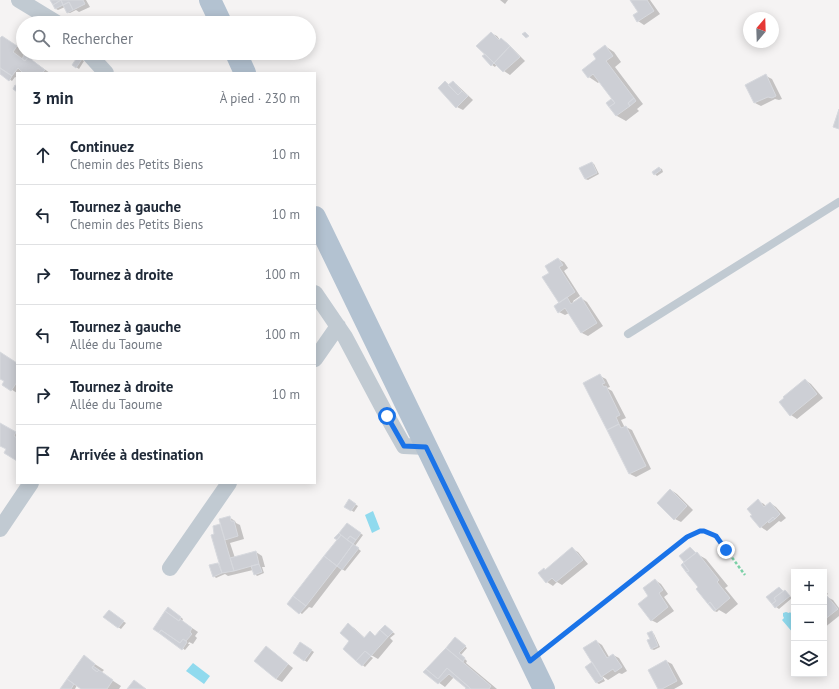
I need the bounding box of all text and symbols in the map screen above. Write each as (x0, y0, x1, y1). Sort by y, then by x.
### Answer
north arrow (743, 12, 779, 48)
search box (16, 16, 316, 60)
icon: search (30, 27, 52, 49)
text: Rechercher (62, 29, 133, 48)
text: 3 min (32, 87, 73, 109)
text: À pied · 230 m (220, 90, 300, 107)
text: Continuez (70, 137, 134, 156)
icon: ahead (32, 144, 54, 166)
text: 10 m (272, 146, 300, 163)
text: Chemin des Petits Biens (70, 156, 203, 173)
text: Tournez à gauche (70, 197, 181, 216)
icon: left (32, 204, 54, 226)
text: 10 m (272, 206, 300, 223)
text: Chemin des Petits Biens (70, 216, 203, 233)
icon: right (32, 264, 54, 286)
text: Tournez à droite (70, 265, 173, 284)
text: 100 m (265, 266, 300, 283)
text: Tournez à gauche (70, 317, 181, 336)
icon: left (32, 324, 54, 346)
text: 100 m (265, 326, 300, 343)
text: Allée du Taoume (70, 336, 162, 353)
text: Tournez à droite (70, 377, 173, 396)
icon: right (32, 384, 54, 406)
text: 10 m (272, 386, 300, 403)
text: Allée du Taoume (70, 396, 162, 413)
route start (378, 407, 396, 425)
icon: arrive (32, 444, 54, 466)
text: Arrivée à destination (70, 445, 203, 464)
route end (717, 541, 735, 559)
map controls (791, 569, 827, 677)
button: + (791, 569, 827, 605)
button: − (791, 605, 827, 641)
button: layers (791, 641, 827, 677)

